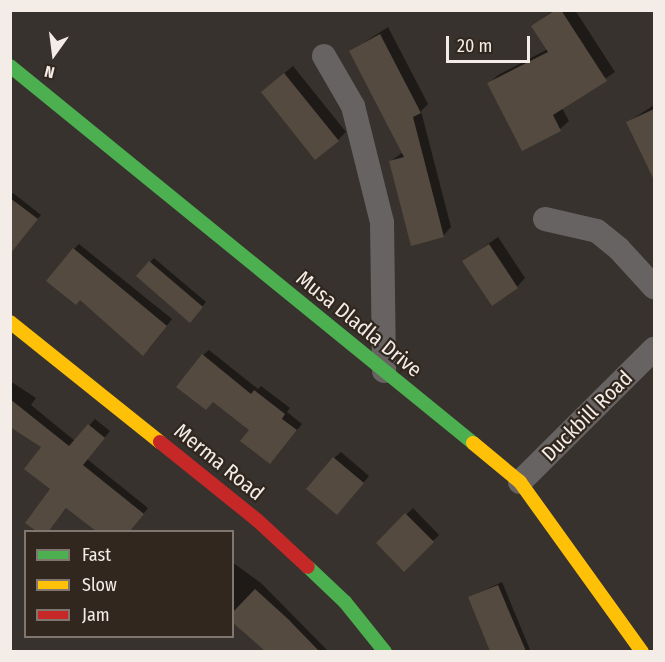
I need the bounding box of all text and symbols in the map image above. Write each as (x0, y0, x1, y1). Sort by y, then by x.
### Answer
north arrow (24, 24, 84, 84)
scale bar (449, 24, 533, 62)
text: 20 m (457, 35, 492, 57)
text: N (43, 62, 56, 82)
street label: Musa Dladla Drive (291, 266, 427, 382)
street label: Duckbill Road (536, 365, 638, 467)
street label: Merma Road (169, 418, 269, 506)
legend (24, 530, 234, 638)
text: Fast (82, 544, 111, 566)
text: Slow (82, 574, 117, 596)
text: Jam (82, 604, 110, 626)

